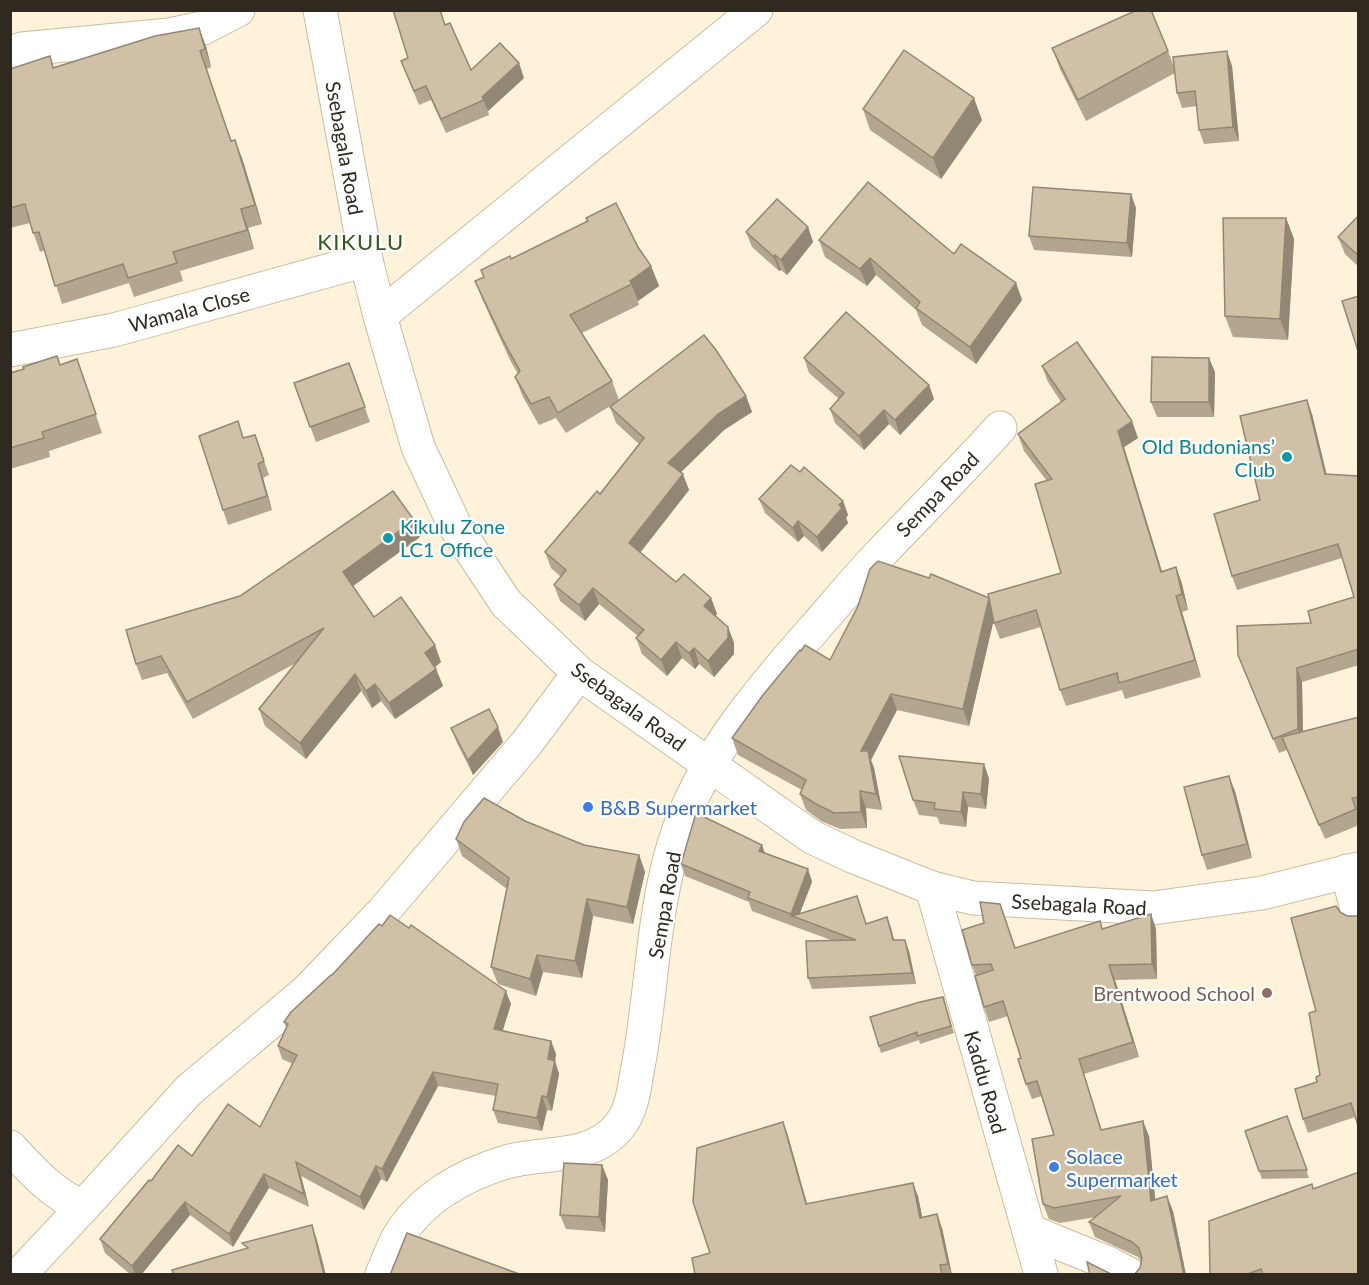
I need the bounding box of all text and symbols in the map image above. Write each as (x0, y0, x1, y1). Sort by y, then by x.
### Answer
street label: Ssebagala Road (321, 79, 369, 217)
district label: KIKULU (317, 228, 405, 255)
street label: Wamala Close (126, 281, 252, 337)
place label: Old Budonians’ Club (1142, 434, 1275, 481)
street label: Sempa Road (891, 447, 983, 541)
marker: Old Budonians’ Club (1280, 450, 1294, 464)
place label: Kikulu Zone LC1 Office (400, 514, 505, 561)
marker: Kikulu Zone LC1 Office (381, 531, 395, 545)
street label: Ssebagala Road (567, 656, 691, 756)
place label: B&B Supermarket (600, 795, 757, 819)
marker: B&B Supermarket (581, 800, 595, 814)
street label: Sempa Road (643, 850, 685, 960)
street label: Ssebagala Road (1011, 888, 1147, 920)
place label: Brentwood School (1093, 981, 1255, 1005)
marker: Brentwood School (1260, 986, 1274, 1000)
street label: Kaddu Road (960, 1028, 1012, 1136)
place label: Solace Supermarket (1066, 1144, 1178, 1191)
marker: Solace Supermarket (1047, 1160, 1061, 1174)

